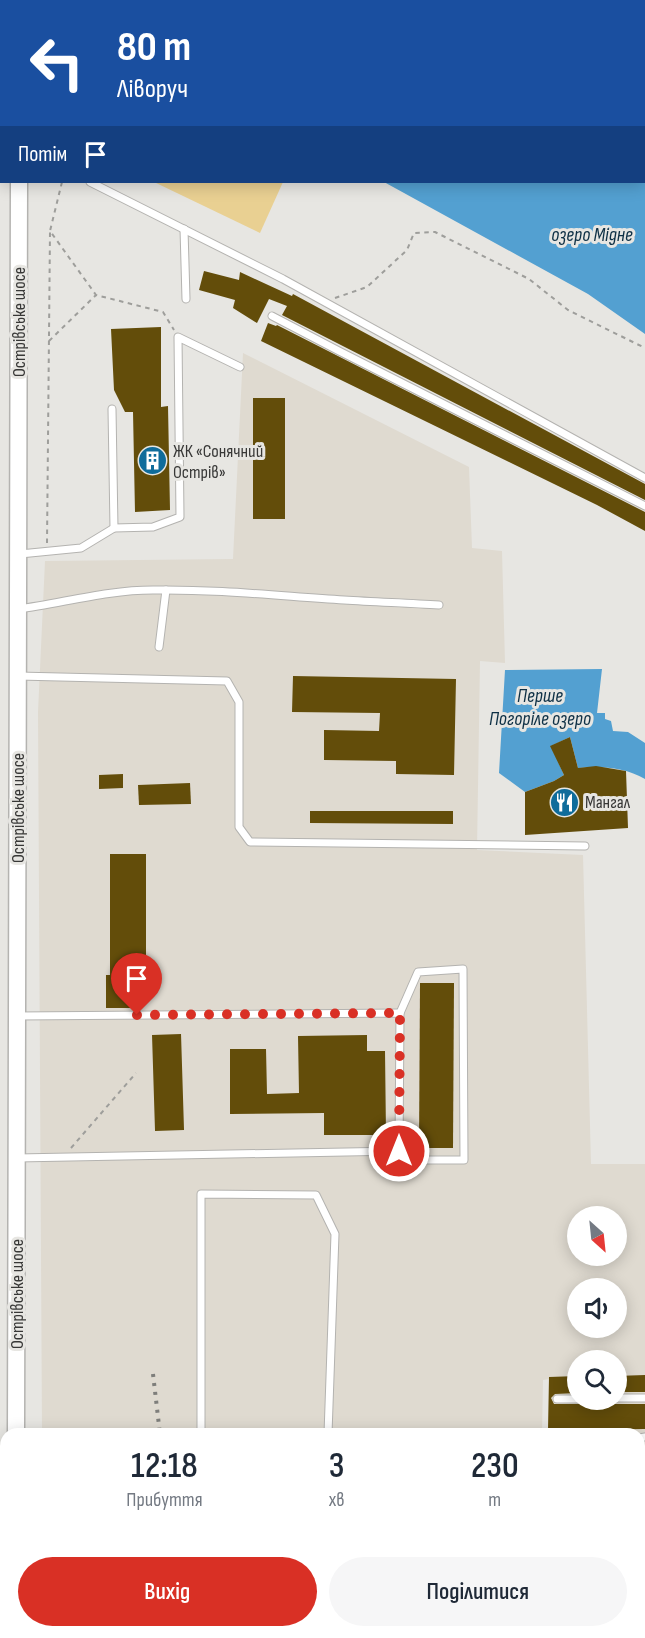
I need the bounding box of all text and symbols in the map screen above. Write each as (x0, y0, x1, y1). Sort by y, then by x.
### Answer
text: 80 m (117, 22, 191, 73)
icon: left (18, 24, 96, 102)
text: Ліворуч (117, 73, 188, 105)
icon: arrive (79, 138, 112, 171)
text: Потім (18, 141, 67, 168)
water label: озеро Мідне (551, 223, 633, 247)
street label: Острівське шосе (9, 267, 30, 377)
place label: ЖК «Сонячний Острів» (173, 441, 263, 483)
building icon: ЖК «Сонячний Острів» (136, 445, 168, 477)
water label: Перше Погоріле озеро (489, 684, 591, 731)
street label: Острівське шосе (8, 753, 29, 863)
restaurant icon: Мангал (548, 786, 580, 818)
place label: Мангал (585, 792, 631, 813)
pin (111, 953, 162, 1015)
icon: arrive (120, 962, 153, 995)
position arrow (367, 1119, 431, 1183)
north arrow (567, 1206, 627, 1266)
map controls (567, 1206, 627, 1410)
street label: Острівське шосе (7, 1239, 28, 1349)
button: sound (567, 1278, 627, 1338)
button: search (567, 1350, 627, 1410)
text: 12:18 (131, 1445, 198, 1488)
text: 3 (329, 1445, 345, 1488)
text: 230 (471, 1445, 519, 1488)
text: Прибуття (126, 1488, 202, 1512)
text: хв (329, 1488, 345, 1512)
text: m (488, 1488, 501, 1512)
button: Вихід (18, 1557, 317, 1626)
button: Поділитися (329, 1557, 627, 1626)

